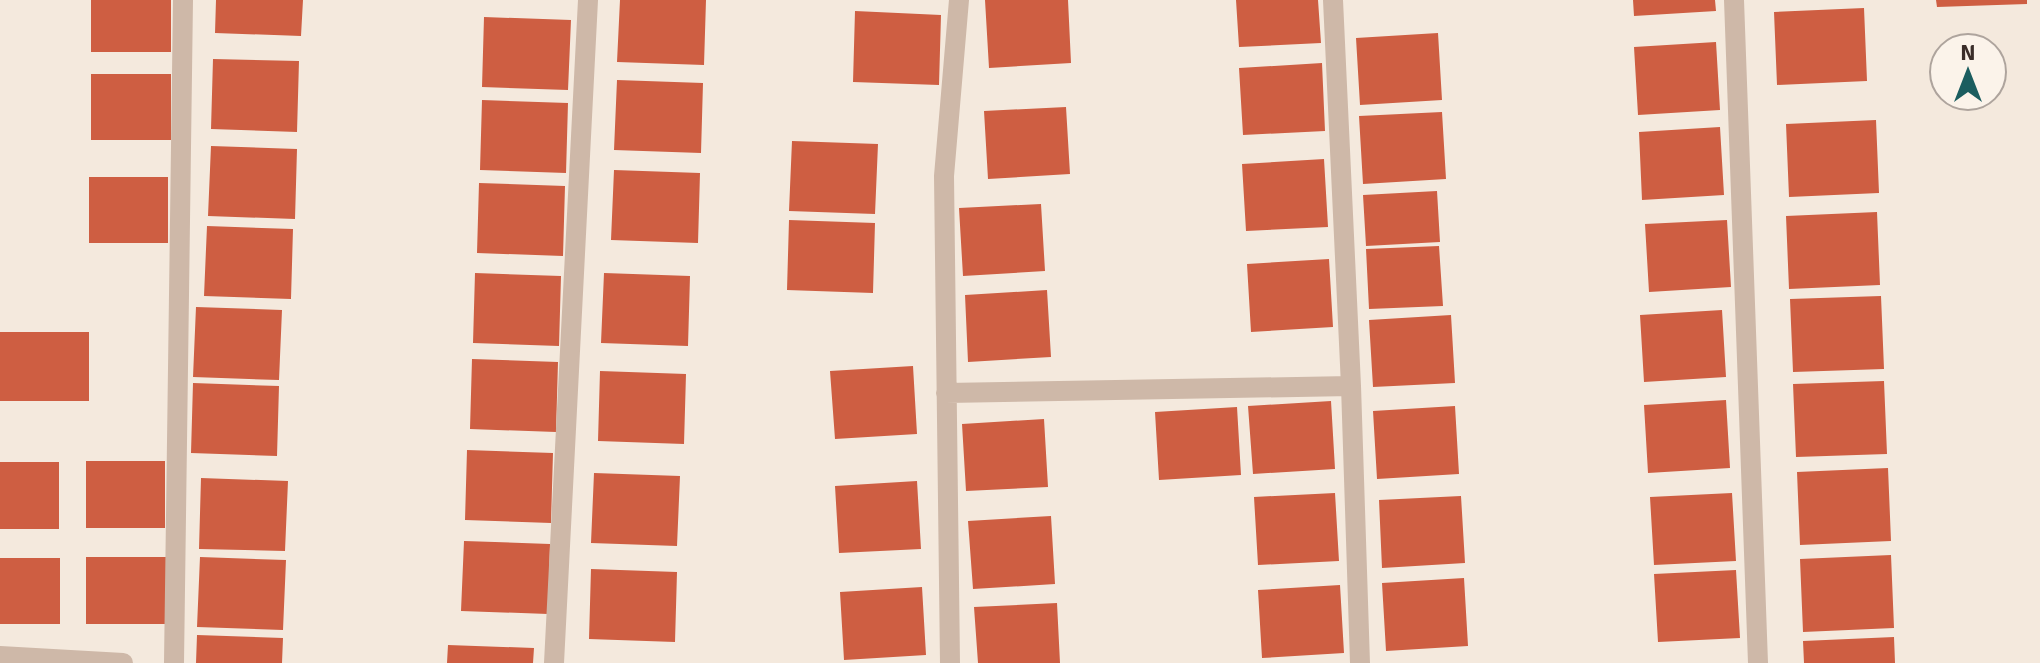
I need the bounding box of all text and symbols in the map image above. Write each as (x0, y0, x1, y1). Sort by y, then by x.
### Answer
north arrow (1928, 32, 2008, 112)
text: N (1960, 39, 1976, 66)

